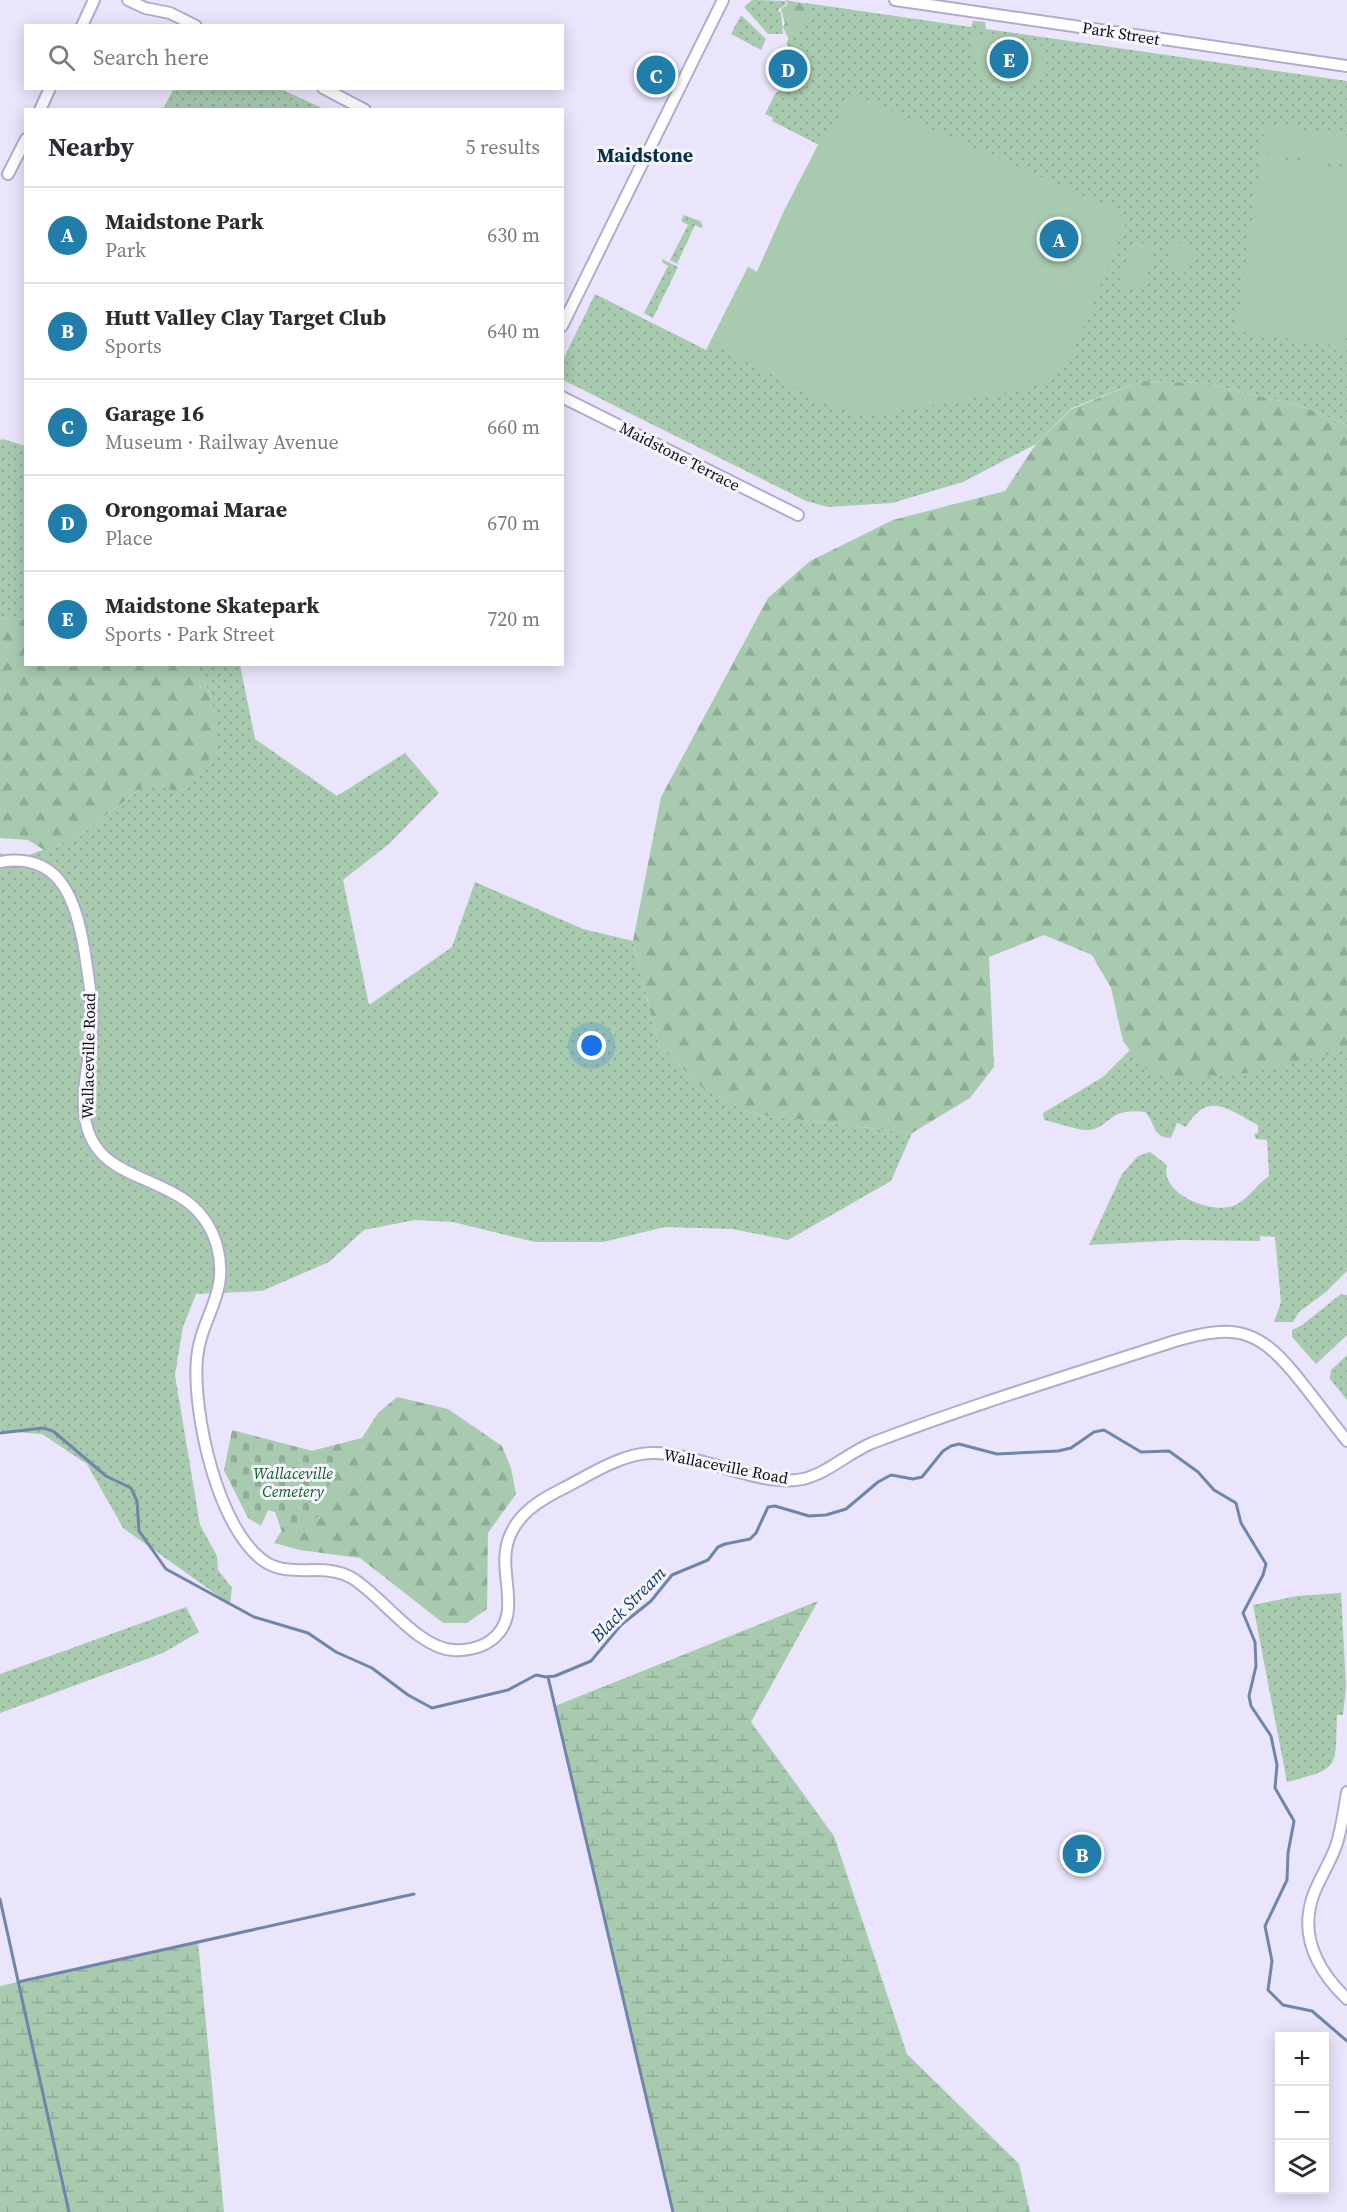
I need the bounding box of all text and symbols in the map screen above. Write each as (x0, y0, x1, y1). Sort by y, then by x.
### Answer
street label: Park Street (1081, 16, 1162, 50)
search box (24, 24, 564, 90)
pin: E (990, 36, 1028, 82)
icon: search (45, 41, 78, 74)
text: Search here (93, 42, 209, 72)
pin: D (768, 46, 808, 92)
pin: C (636, 52, 676, 98)
text: Nearby (48, 129, 134, 165)
text: 5 results (465, 133, 540, 161)
district label: Maidstone (597, 141, 693, 169)
text: Maidstone Park (105, 206, 264, 236)
pin: A (1040, 216, 1078, 262)
text: A (61, 221, 74, 249)
text: 630 m (487, 221, 540, 249)
text: Park (105, 236, 146, 264)
text: Hutt Valley Clay Target Club (105, 302, 386, 332)
text: B (61, 317, 74, 345)
text: 640 m (487, 317, 540, 345)
text: Sports (105, 332, 162, 360)
text: Garage 16 (105, 398, 204, 428)
text: C (61, 413, 74, 441)
text: 660 m (487, 413, 540, 441)
street label: Maidstone Terrace (616, 416, 744, 496)
text: Museum · Railway Avenue (105, 428, 339, 456)
text: Orongomai Marae (105, 494, 287, 524)
text: D (60, 509, 75, 537)
text: 670 m (487, 509, 540, 537)
text: Place (105, 524, 153, 552)
text: Maidstone Skatepark (105, 590, 319, 620)
text: E (62, 605, 73, 633)
text: 720 m (487, 605, 540, 633)
text: Sports · Park Street (105, 620, 274, 648)
street label: Wallaceville Road (76, 993, 100, 1119)
your location (577, 1031, 606, 1060)
street label: Wallaceville Road (662, 1443, 790, 1489)
park label: Wallaceville Cemetery (253, 1462, 333, 1502)
water label: Black Stream (584, 1561, 671, 1648)
pin: B (1062, 1832, 1102, 1876)
map controls (1275, 2032, 1329, 2194)
button: + (1275, 2032, 1329, 2086)
button: − (1275, 2086, 1329, 2140)
button: layers (1275, 2140, 1329, 2194)

